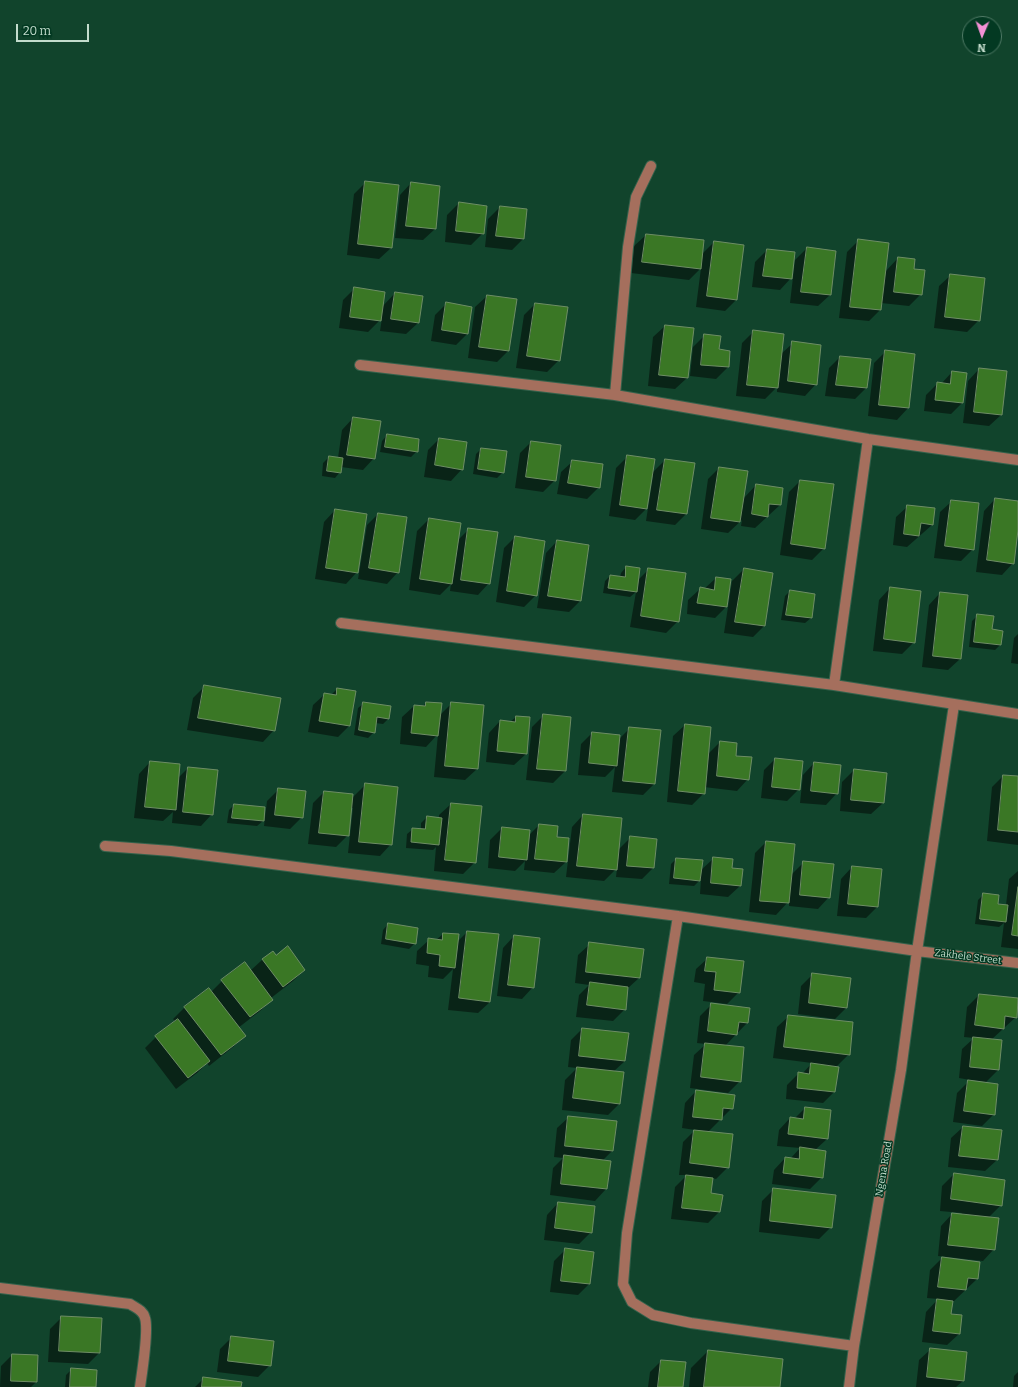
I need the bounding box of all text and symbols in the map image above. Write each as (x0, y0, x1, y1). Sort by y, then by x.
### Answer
scale bar (18, 16, 91, 42)
north arrow (962, 16, 1002, 56)
text: 20 m (23, 24, 51, 38)
text: N (977, 41, 986, 54)
street label: Zakhele Street (934, 947, 1002, 967)
street label: Ngena Road (873, 1140, 895, 1198)

